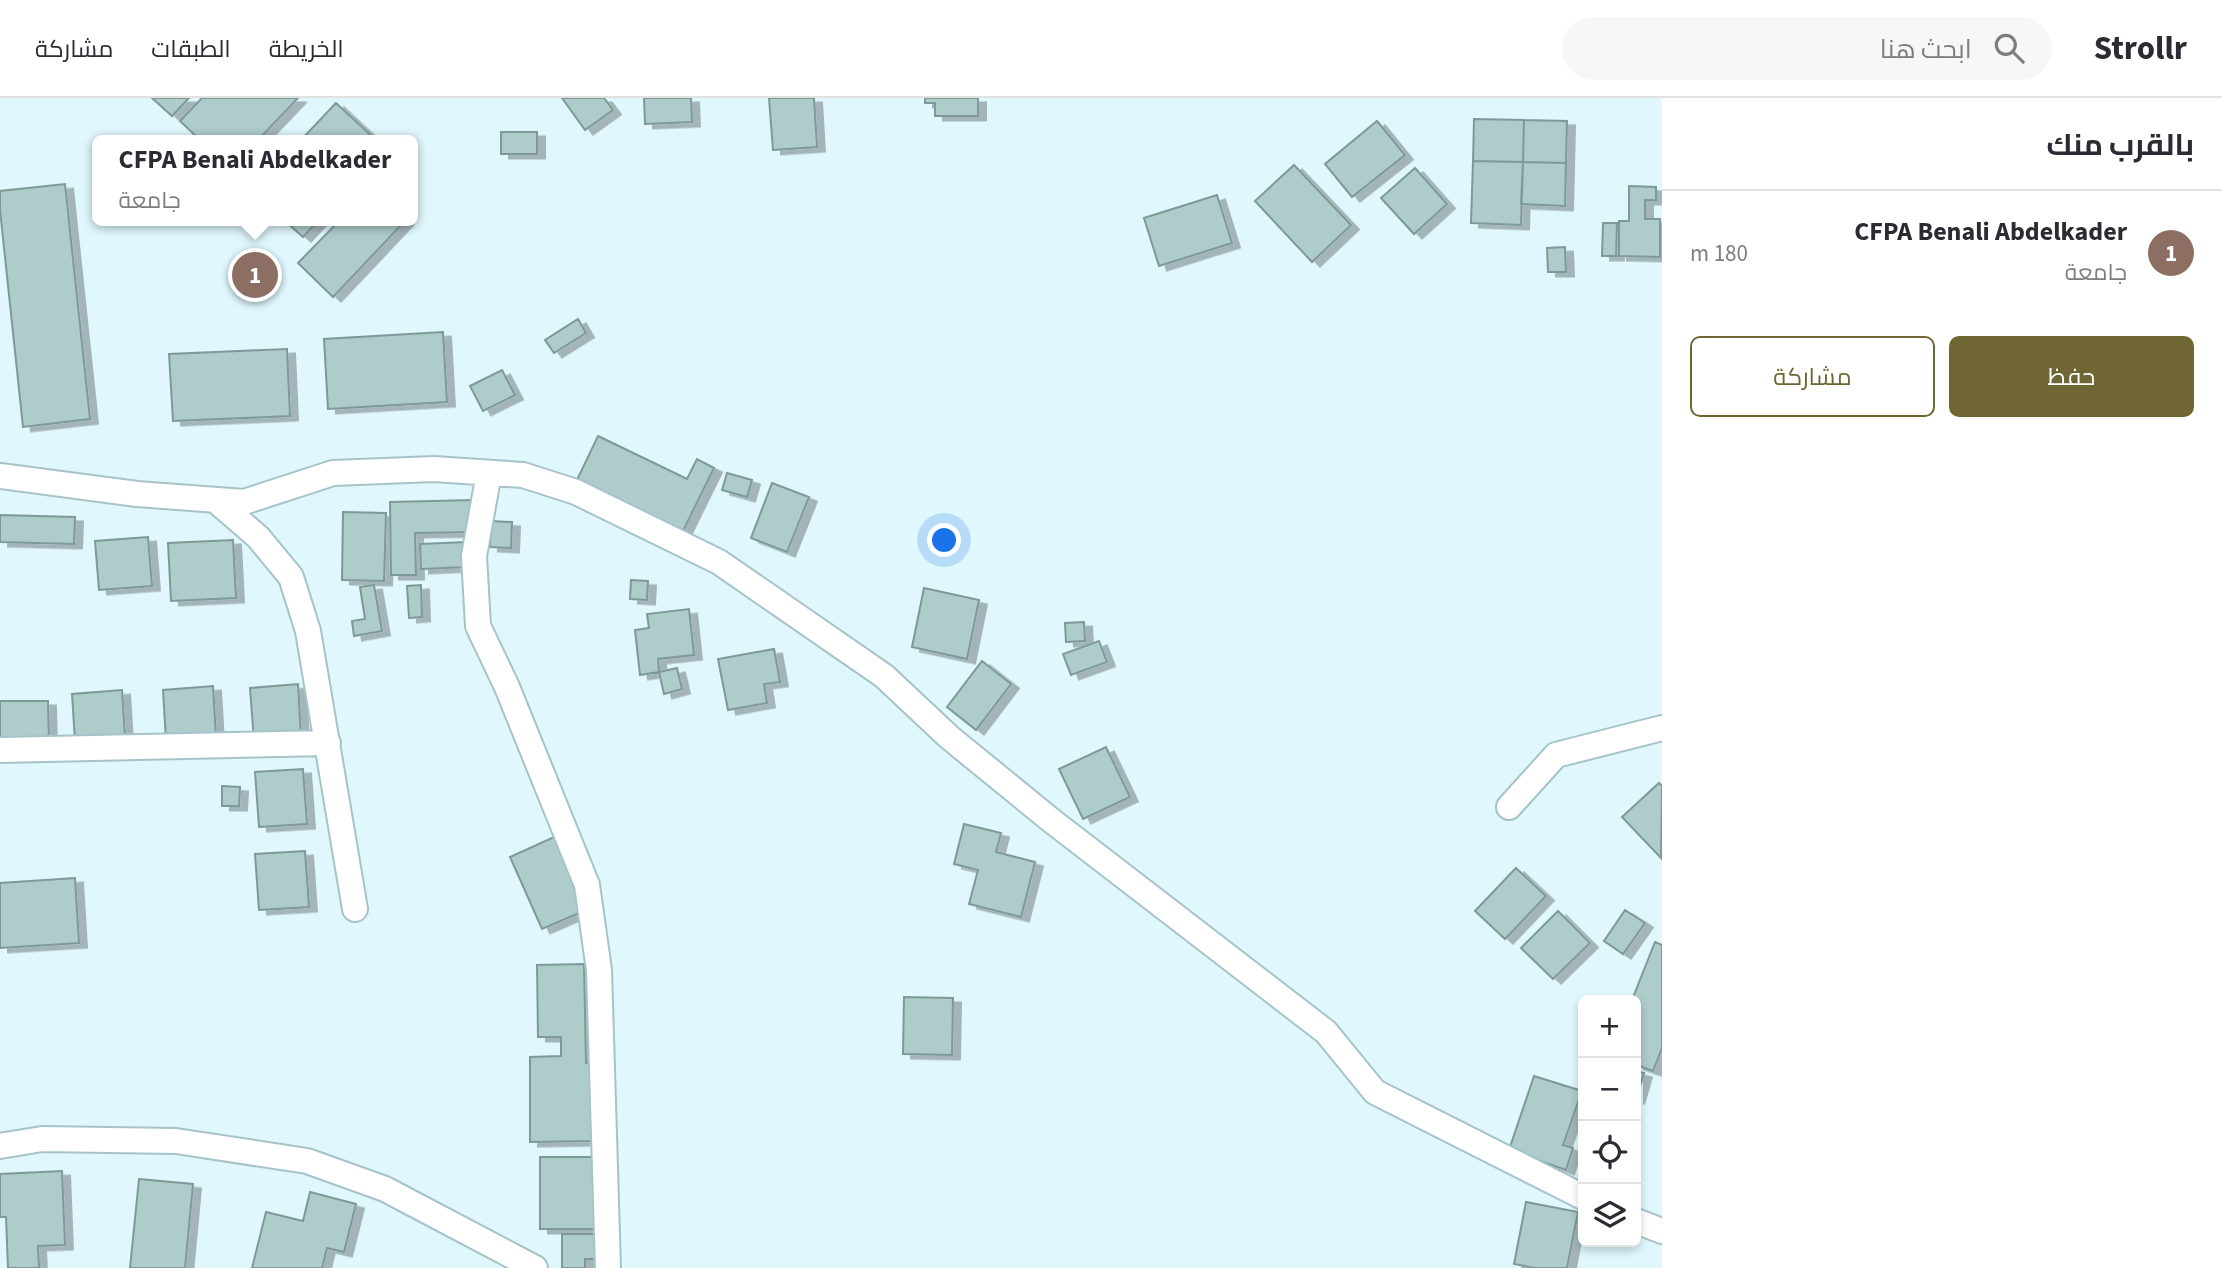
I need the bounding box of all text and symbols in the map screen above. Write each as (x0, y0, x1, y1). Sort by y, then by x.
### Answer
search box (1562, 17, 2052, 80)
text: Strollr (2094, 25, 2187, 72)
icon: search (1990, 29, 2028, 67)
text: ابحث هنا (1880, 31, 1972, 68)
text: مشاركة (35, 32, 113, 67)
text: الطبقات (151, 32, 231, 67)
text: الخريطة (269, 32, 344, 67)
text: بالقرب منك (2046, 124, 2194, 167)
popup (92, 135, 418, 226)
text: CFPA Benali Abdelkader (119, 141, 391, 178)
text: جامعة (119, 184, 181, 217)
text: CFPA Benali Abdelkader (1854, 213, 2127, 250)
text: 180 m (1690, 237, 1748, 270)
text: 1 (2165, 237, 2177, 270)
pin: 1 (232, 249, 278, 301)
text: جامعة (2065, 256, 2127, 289)
button: مشاركة (1690, 336, 1935, 417)
button: حفظ (1949, 336, 2194, 417)
your location (927, 523, 961, 557)
map controls (1578, 995, 1641, 1247)
button: + (1578, 995, 1641, 1058)
button: − (1578, 1058, 1641, 1121)
button: locate (1578, 1121, 1641, 1184)
button: layers (1578, 1184, 1641, 1247)

